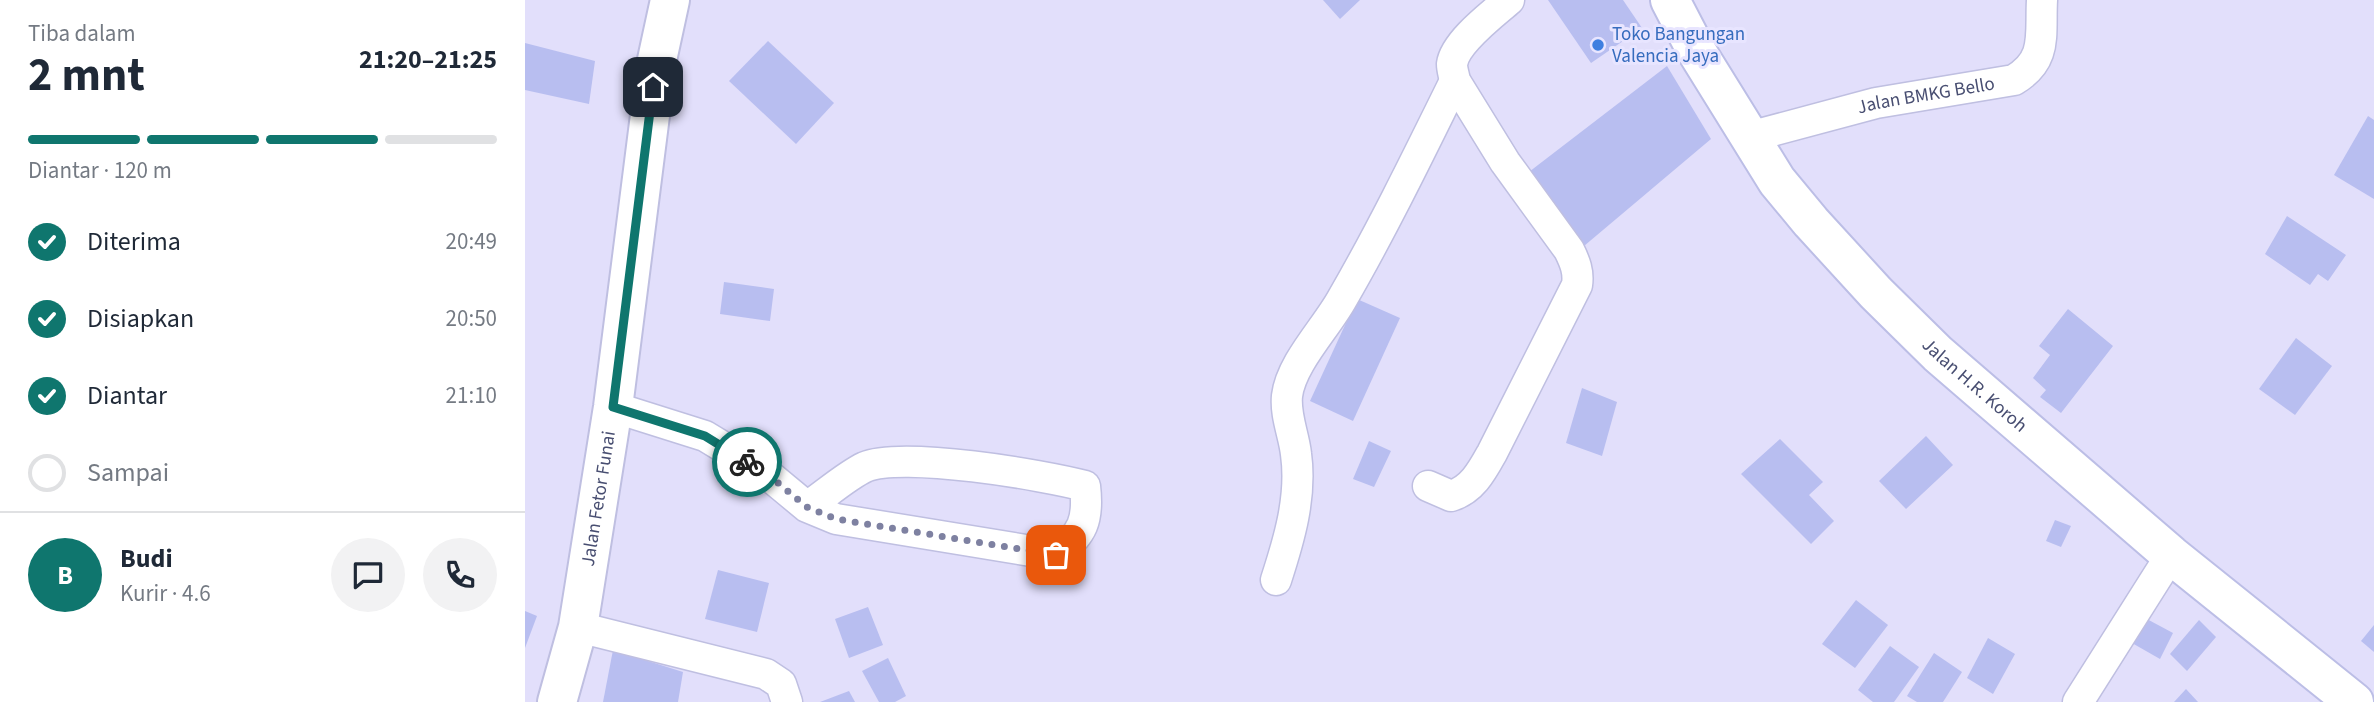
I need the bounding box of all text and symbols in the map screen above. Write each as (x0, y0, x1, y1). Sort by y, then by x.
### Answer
text: Tiba dalam (28, 17, 135, 50)
place label: Toko Bangungan Valencia Jaya (1612, 21, 1745, 70)
marker: Toko Bangungan Valencia Jaya (1590, 37, 1606, 53)
text: 21:20–21:25 (359, 41, 497, 78)
text: 2 mnt (28, 43, 145, 108)
pin (623, 57, 683, 117)
icon: home (634, 68, 672, 106)
street label: Jalan BMKG Bello (1854, 70, 1997, 121)
text: Diantar · 120 m (28, 154, 172, 187)
icon: check (28, 223, 66, 261)
text: Diterima (87, 223, 181, 260)
text: 20:49 (446, 225, 497, 258)
icon: check (28, 300, 66, 338)
text: Disiapkan (87, 300, 194, 337)
text: 20:50 (446, 302, 497, 335)
street label: Jalan H.R. Koroh (1916, 332, 2033, 439)
icon: check (28, 377, 66, 415)
text: Diantar (87, 377, 167, 414)
text: 21:10 (446, 379, 497, 412)
courier (712, 427, 782, 497)
street label: Jalan Fetor Funai (574, 429, 623, 568)
icon: bike (728, 443, 766, 481)
text: Sampai (87, 454, 169, 491)
pin (1026, 525, 1086, 585)
icon: bag (1037, 536, 1075, 574)
button: chat (331, 538, 405, 612)
button: phone (423, 538, 497, 612)
text: Budi (120, 540, 173, 577)
text: B (57, 557, 73, 594)
text: Kurir · 4.6 (120, 577, 211, 610)

